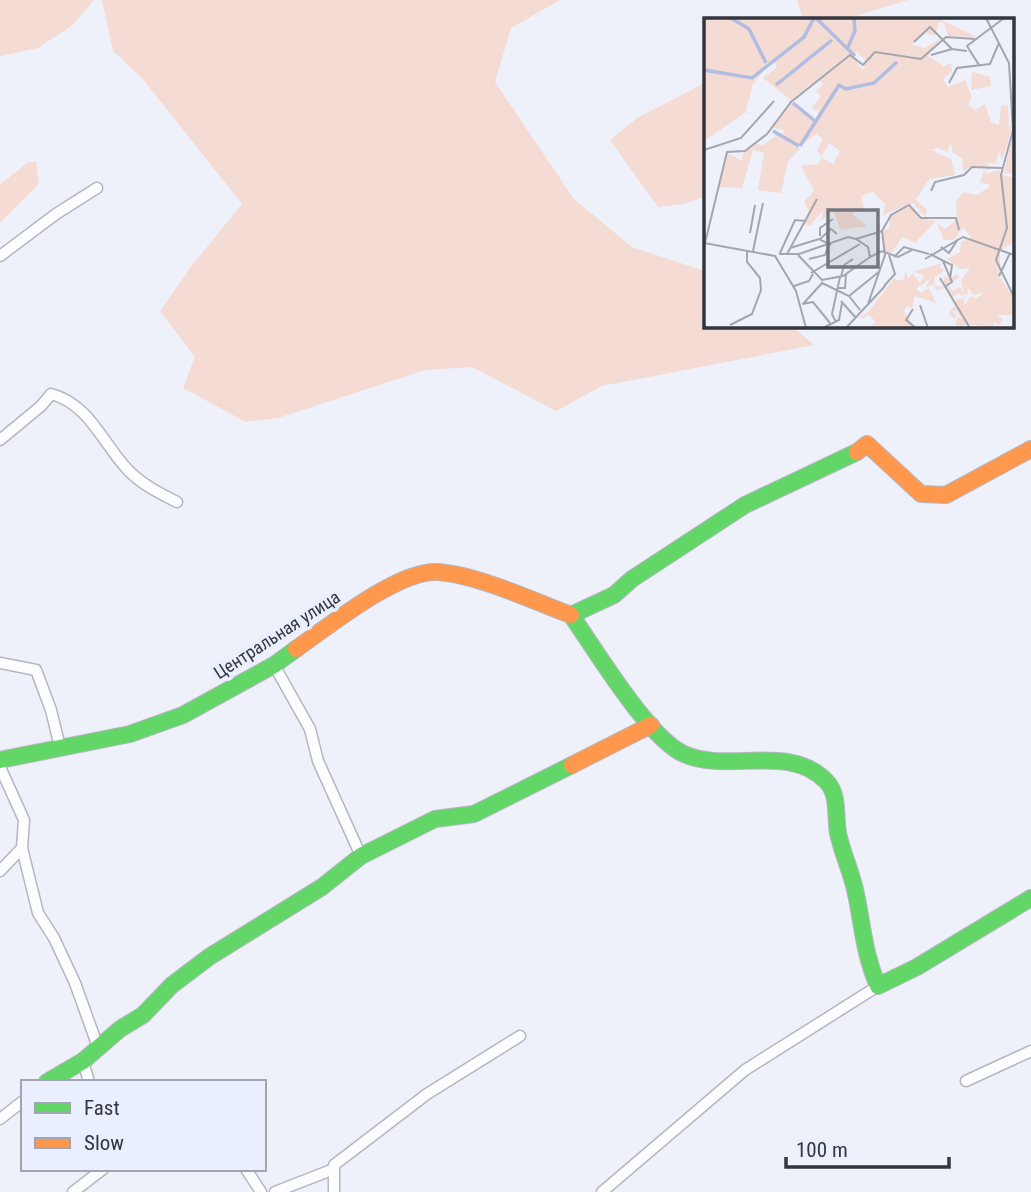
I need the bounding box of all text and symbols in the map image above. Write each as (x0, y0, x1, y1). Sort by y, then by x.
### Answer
inset map (704, 18, 1014, 327)
street label: Центральная улица (210, 586, 344, 683)
legend (21, 1080, 266, 1171)
text: Fast (84, 1096, 120, 1120)
scale bar (786, 1126, 949, 1170)
text: Slow (84, 1131, 124, 1155)
text: 100 m (796, 1138, 848, 1162)

